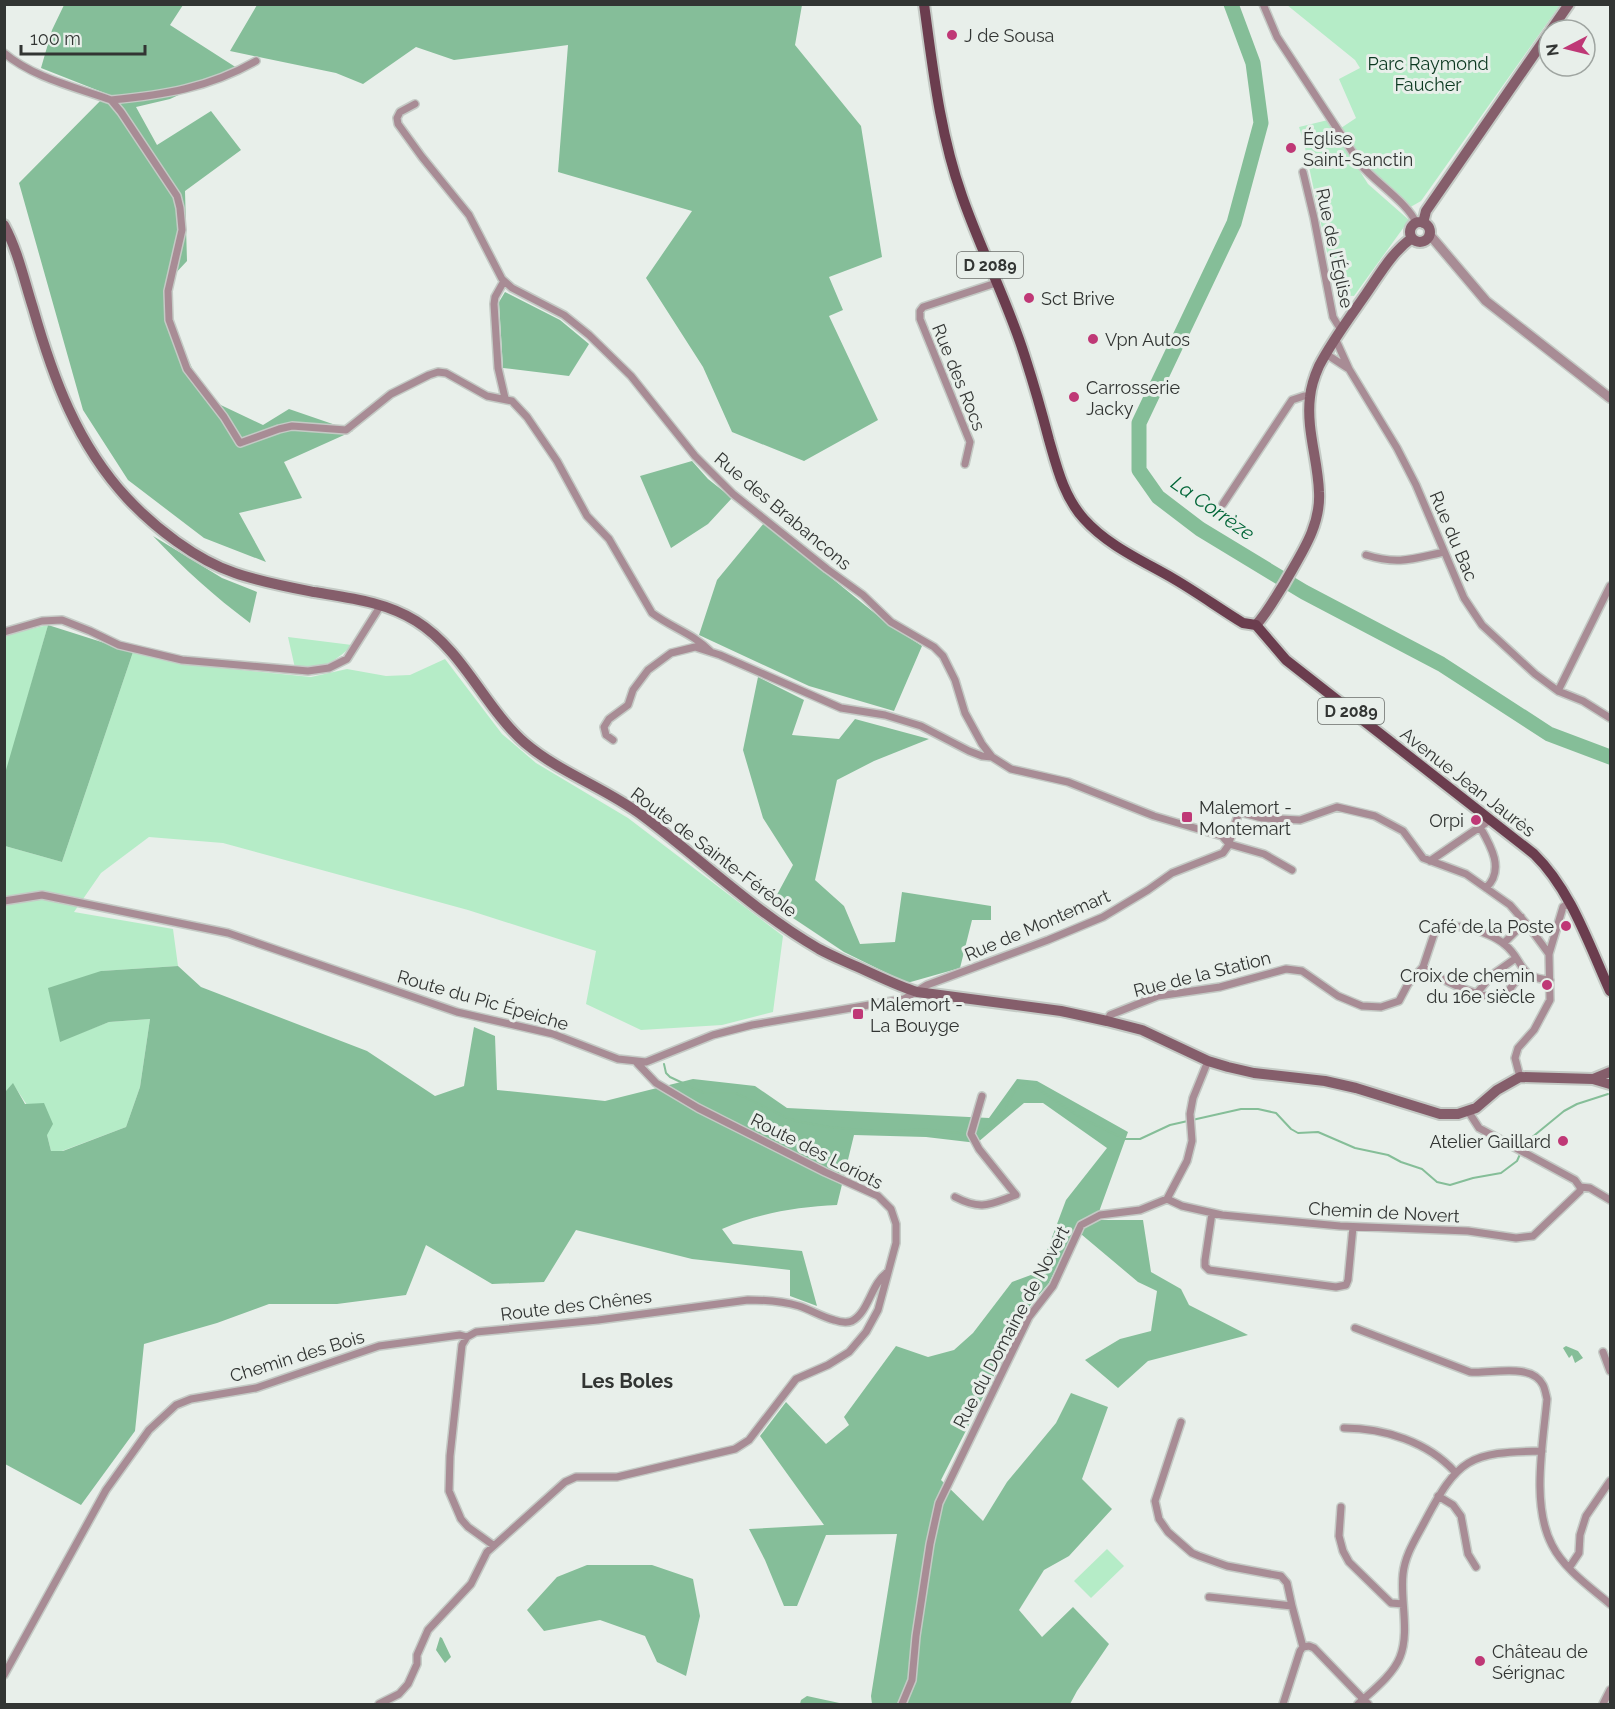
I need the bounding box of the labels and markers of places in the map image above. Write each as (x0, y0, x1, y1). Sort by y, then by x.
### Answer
place label: J de Sousa (964, 25, 1054, 46)
marker: J de Sousa (945, 28, 959, 42)
place label: Église Saint-Sanctin (1303, 127, 1413, 170)
marker: Église Saint-Sanctin (1284, 141, 1298, 155)
place label: Sct Brive (1041, 288, 1115, 309)
marker: Sct Brive (1022, 291, 1036, 305)
place label: Vpn Autos (1105, 329, 1190, 350)
marker: Vpn Autos (1086, 332, 1100, 346)
place label: Carrosserie Jacky (1086, 377, 1180, 419)
marker: Carrosserie Jacky (1067, 390, 1081, 404)
place label: Malemort - Montemart (1199, 797, 1292, 839)
marker: Malemort - Montemart (1180, 810, 1194, 824)
place label: Orpi (1429, 810, 1464, 831)
marker: Orpi (1469, 813, 1483, 827)
place label: Café de la Poste (1419, 916, 1554, 937)
marker: Café de la Poste (1559, 919, 1573, 933)
place label: Croix de chemin du 16e siècle (1400, 965, 1535, 1007)
marker: Croix de chemin du 16e siècle (1540, 978, 1554, 992)
place label: Malemort - La Bouyge (870, 994, 963, 1036)
marker: Malemort - La Bouyge (851, 1007, 865, 1021)
place label: Atelier Gaillard (1429, 1131, 1551, 1152)
marker: Atelier Gaillard (1556, 1134, 1570, 1148)
place label: Château de Sérignac (1492, 1641, 1588, 1683)
marker: Château de Sérignac (1473, 1654, 1487, 1668)

